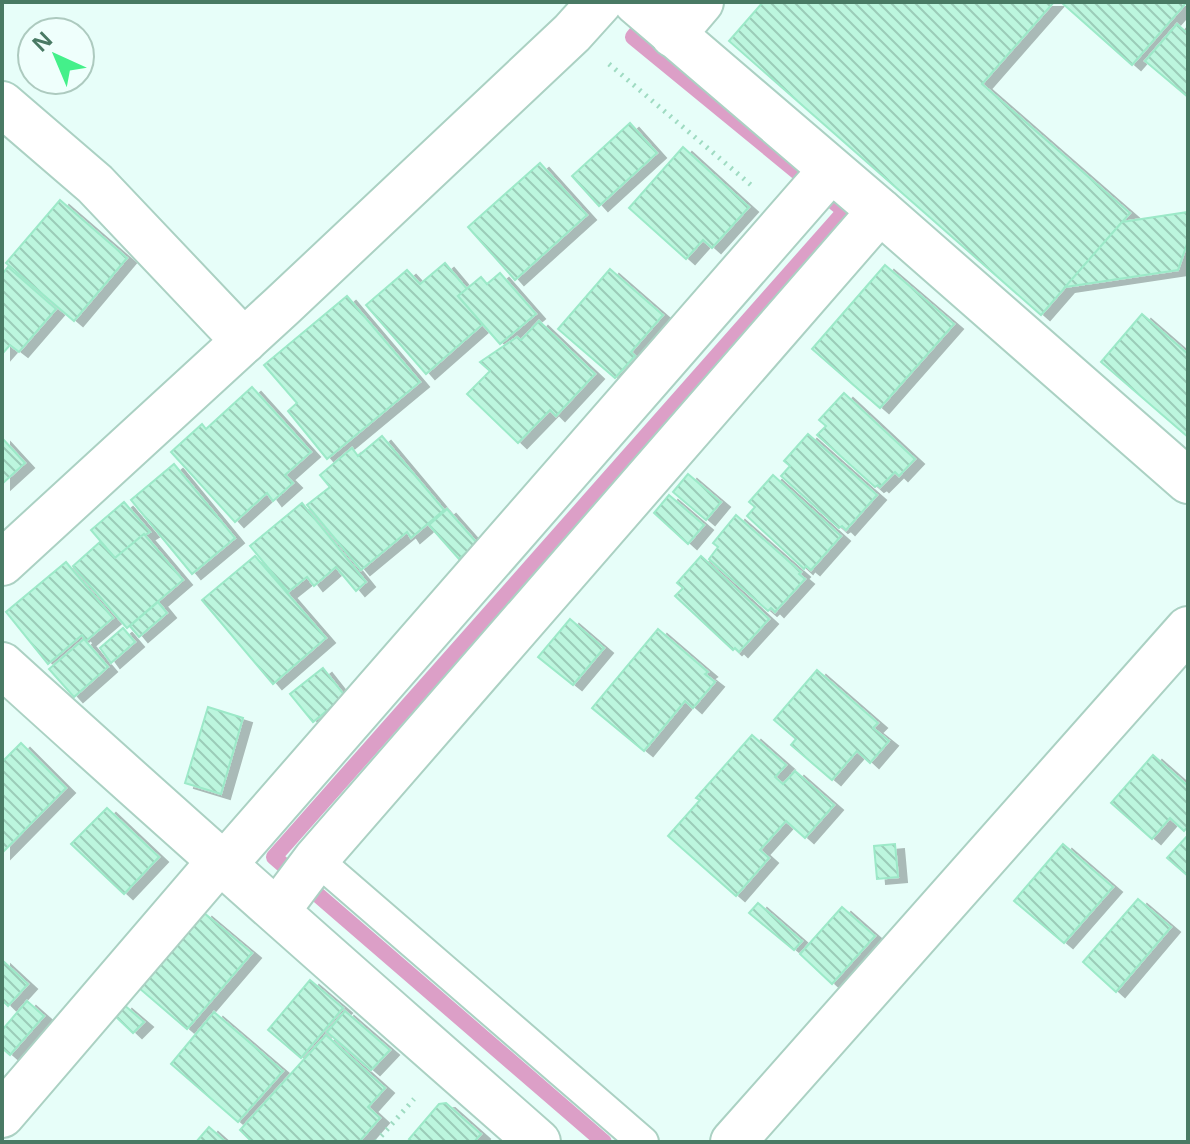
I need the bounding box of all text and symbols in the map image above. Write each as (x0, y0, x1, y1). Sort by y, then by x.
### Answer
north arrow (16, 16, 96, 96)
text: N (25, 24, 58, 58)

